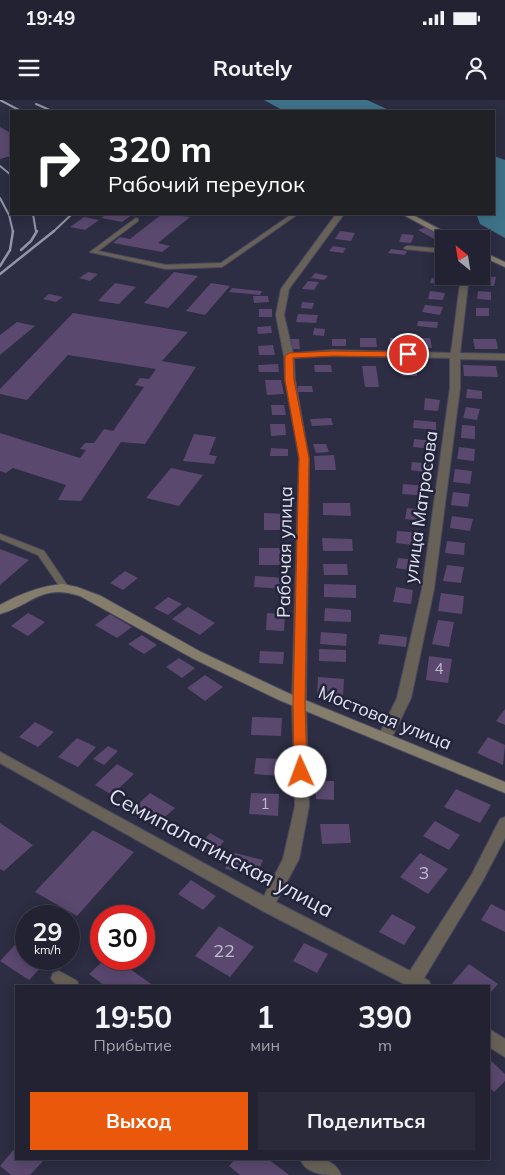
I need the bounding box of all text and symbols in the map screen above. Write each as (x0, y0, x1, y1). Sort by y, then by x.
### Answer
text: 19:49 (25, 6, 75, 30)
icon: menu (15, 54, 43, 82)
text: Routely (213, 54, 292, 82)
icon: person (462, 54, 490, 82)
text: 320 m (108, 127, 212, 171)
icon: right (25, 130, 90, 195)
text: Рабочий переулок (108, 170, 305, 198)
north arrow (435, 230, 490, 285)
map controls (435, 230, 490, 285)
pin (387, 333, 429, 375)
icon: arrive (394, 340, 422, 368)
street label: улица Матросова (398, 429, 443, 585)
street label: Рабочая улица (272, 486, 297, 618)
house number: 4 (434, 659, 444, 678)
street label: Мостовая улица (315, 680, 455, 755)
position arrow (274, 745, 326, 797)
street label: Семипалатинская улица (105, 782, 338, 922)
house number: 1 (260, 794, 270, 813)
house number: 3 (419, 861, 429, 884)
speed limit sign: 30 (90, 905, 155, 970)
text: 29 (32, 916, 63, 947)
house number: 22 (213, 939, 235, 962)
text: km/h (34, 942, 61, 957)
text: 19:50 (93, 998, 172, 1036)
text: 1 (256, 998, 274, 1036)
text: 390 (358, 998, 412, 1036)
text: Прибытие (93, 1035, 172, 1055)
text: мин (250, 1035, 280, 1055)
text: m (378, 1035, 392, 1055)
button: Выход (30, 1092, 248, 1150)
button: Поделиться (258, 1092, 475, 1150)

